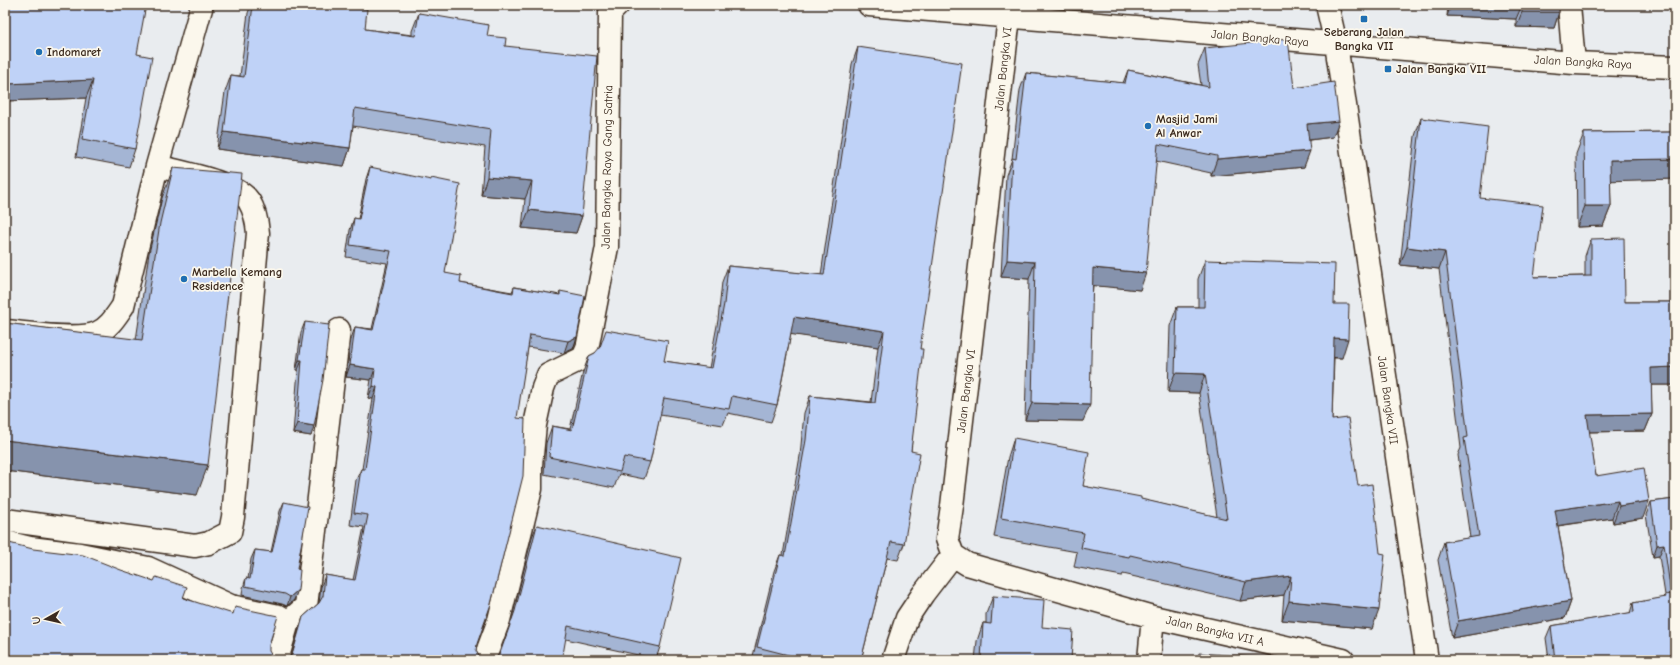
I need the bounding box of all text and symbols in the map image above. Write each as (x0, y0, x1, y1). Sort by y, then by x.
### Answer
marker: Seberang Jalan Bangka VII (1359, 14, 1369, 24)
place label: Seberang Jalan Bangka VII (1324, 25, 1404, 53)
street label: Jalan Bangka VI (992, 26, 1014, 112)
street label: Jalan Bangka Raya (1211, 27, 1309, 49)
place label: Indomaret (47, 45, 102, 59)
marker: Indomaret (34, 47, 44, 57)
street label: Jalan Bangka Raya (1534, 52, 1632, 72)
place label: Jalan Bangka VII (1396, 62, 1486, 76)
marker: Jalan Bangka VII (1383, 64, 1393, 74)
street label: Jalan Bangka Raya Gang Satria (599, 85, 615, 249)
place label: Masjid Jami Al Anwar (1156, 112, 1218, 140)
marker: Masjid Jami Al Anwar (1143, 121, 1153, 131)
place label: Marbella Kemang Residence (192, 265, 282, 293)
marker: Marbella Kemang Residence (179, 274, 189, 284)
street label: Jalan Bangka VI (954, 348, 978, 434)
street label: Jalan Bangka VII (1375, 355, 1401, 446)
north arrow (26, 599, 66, 639)
street label: Jalan Bangka VII A (1165, 613, 1265, 649)
text: U (30, 616, 44, 625)

